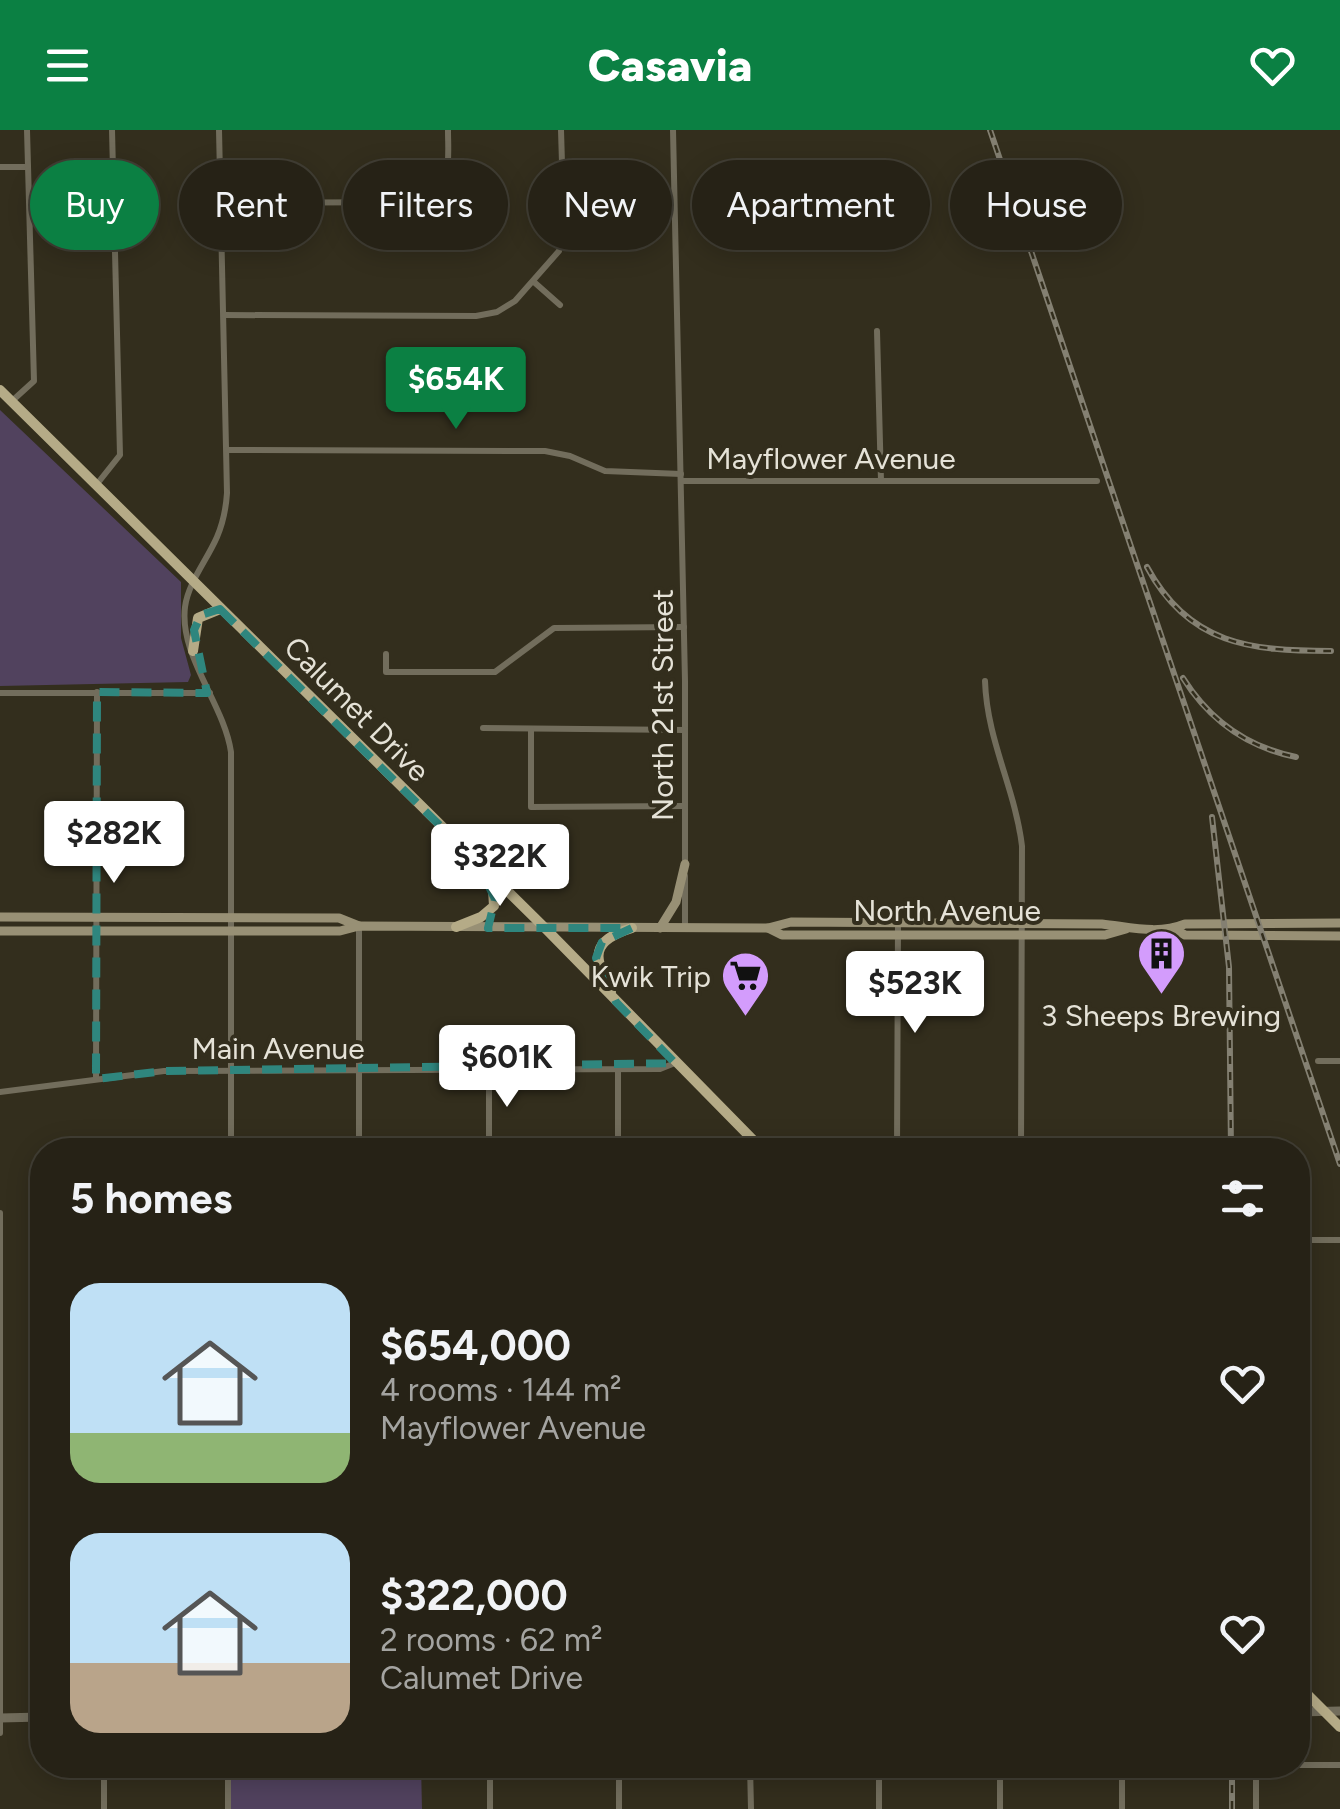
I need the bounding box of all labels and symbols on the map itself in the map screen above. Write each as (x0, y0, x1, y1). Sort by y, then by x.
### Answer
pin: $654K (386, 347, 526, 432)
street label: Mayflower Avenue (706, 440, 956, 477)
street label: North 21st Street (644, 589, 681, 821)
street label: Calumet Drive (277, 629, 437, 789)
pin: $282K (44, 801, 184, 886)
pin: $322K (430, 824, 570, 909)
street label: North Avenue (853, 892, 1041, 929)
building icon: 3 Sheeps Brewing (1135, 928, 1187, 996)
supermarket icon: Kwik Trip (720, 950, 772, 1018)
pin: $523K (845, 951, 985, 1036)
place label: Kwik Trip (591, 958, 711, 995)
place label: 3 Sheeps Brewing (1041, 997, 1281, 1034)
pin: $601K (437, 1025, 577, 1110)
street label: Main Avenue (191, 1030, 365, 1067)

